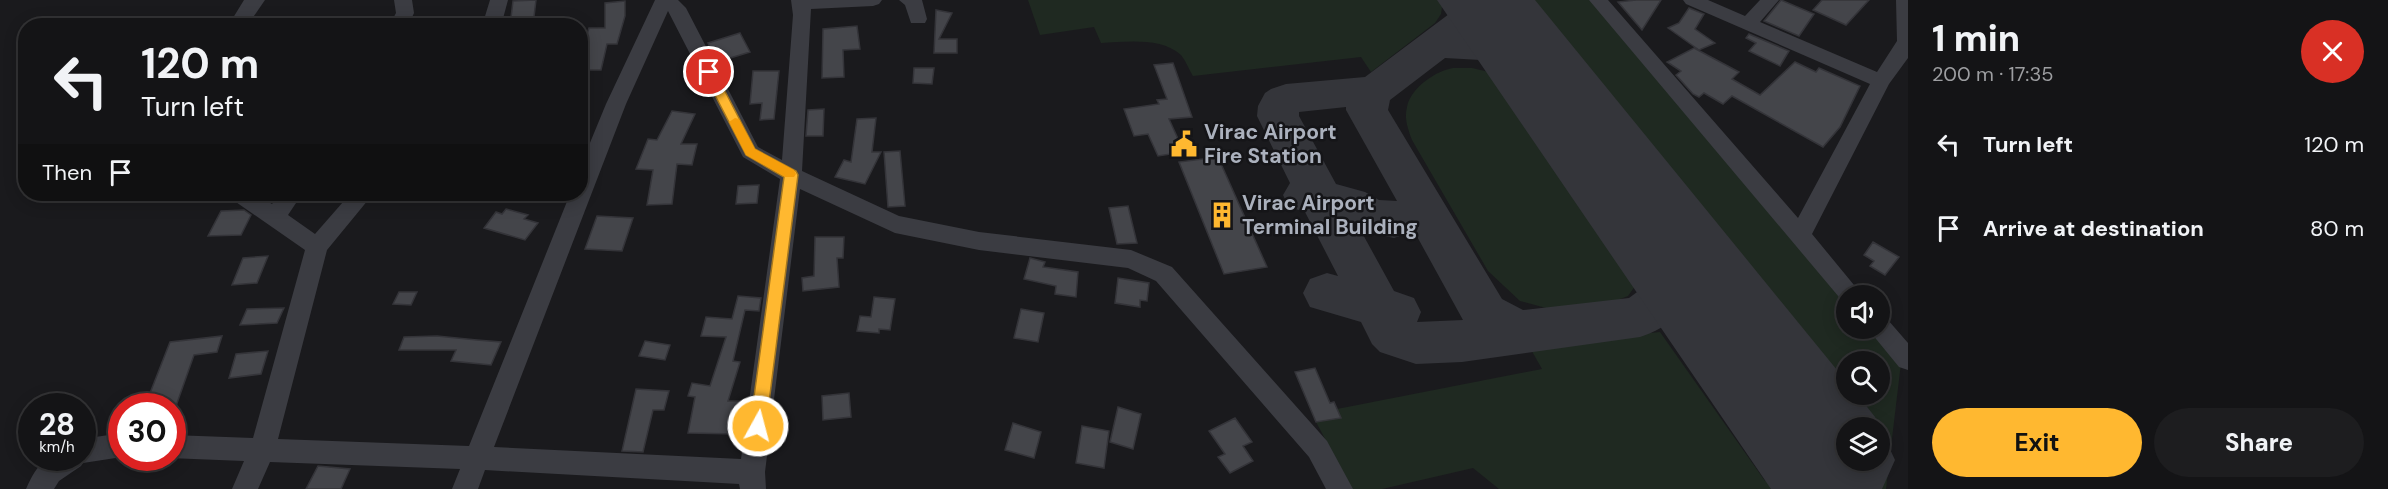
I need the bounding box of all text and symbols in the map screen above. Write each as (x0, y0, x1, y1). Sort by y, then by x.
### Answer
text: 1 min (1932, 15, 2020, 62)
button: close (2301, 20, 2364, 83)
text: 120 m (141, 36, 259, 91)
icon: left (42, 42, 120, 120)
pin (683, 46, 734, 97)
icon: arrive (692, 55, 725, 88)
text: 200 m · 17:35 (1932, 61, 2053, 87)
text: Turn left (141, 89, 244, 124)
place label: Virac Airport Fire Station (1204, 118, 1337, 170)
icon: left (1932, 128, 1965, 161)
public building icon: Virac Airport Fire Station (1169, 129, 1199, 159)
text: Turn left (1983, 130, 2073, 159)
text: 120 m (2304, 130, 2364, 159)
icon: arrive (104, 156, 137, 189)
text: Then (42, 158, 92, 187)
place label: Virac Airport Terminal Building (1242, 189, 1418, 241)
building icon: Virac Airport Terminal Building (1207, 200, 1237, 230)
icon: arrive (1932, 212, 1965, 245)
text: Arrive at destination (1983, 214, 2204, 243)
text: 80 m (2310, 214, 2364, 243)
map controls (1836, 285, 1890, 471)
button: sound (1836, 285, 1890, 339)
button: search (1836, 351, 1890, 405)
speed limit sign: 30 (108, 393, 186, 471)
position arrow (726, 394, 790, 458)
text: 28 (39, 405, 75, 444)
button: Exit (1932, 408, 2142, 477)
button: Share (2154, 408, 2364, 477)
button: layers (1836, 417, 1890, 471)
text: km/h (39, 437, 75, 457)

